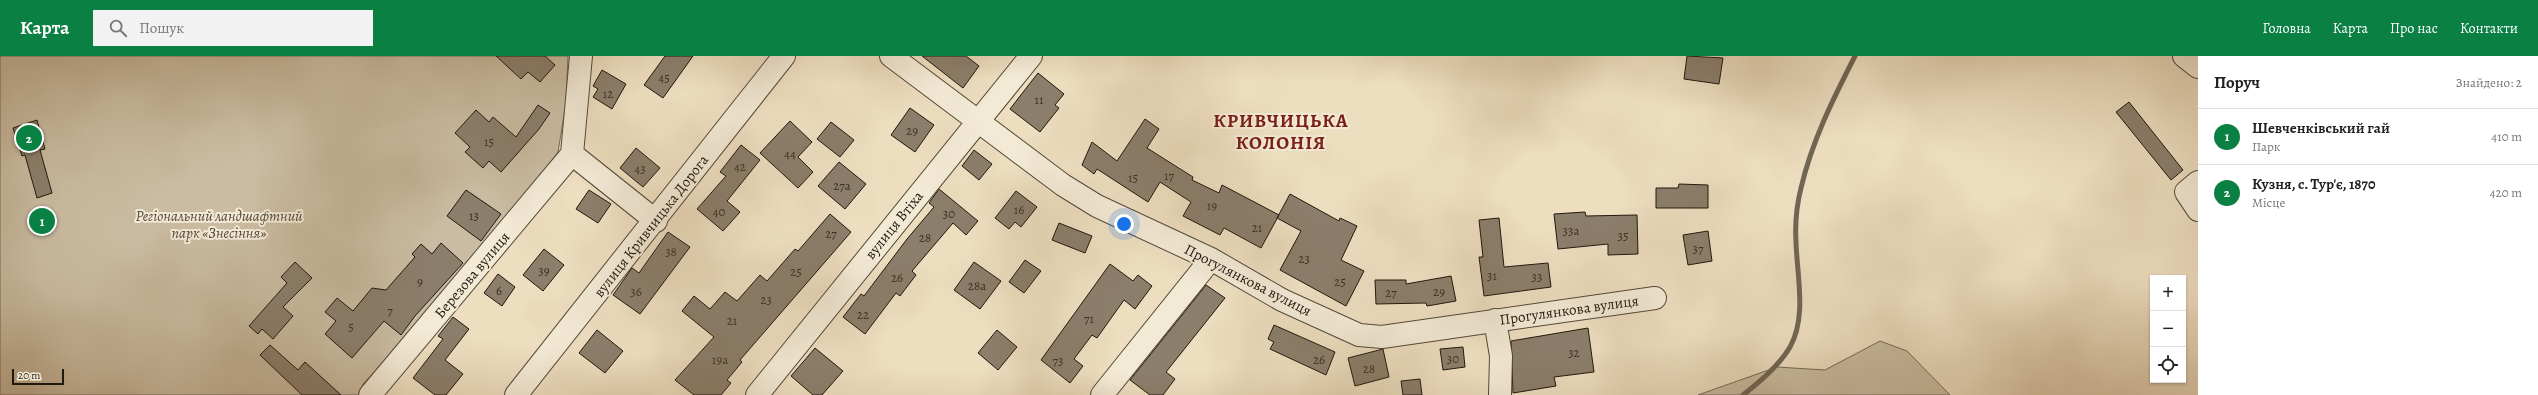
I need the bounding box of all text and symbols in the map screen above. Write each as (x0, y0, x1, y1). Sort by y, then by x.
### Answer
search box (93, 10, 373, 46)
text: Карта (20, 15, 69, 41)
icon: search (107, 17, 129, 39)
text: Пошук (139, 18, 184, 38)
text: Головна (2262, 19, 2311, 38)
text: Карта (2333, 19, 2368, 38)
text: Про нас (2390, 19, 2438, 38)
text: Контакти (2460, 19, 2518, 38)
house number: 45 (658, 69, 670, 86)
text: Поруч (2214, 71, 2260, 94)
text: Знайдено: 2 (2456, 74, 2522, 91)
house number: 12 (603, 85, 613, 102)
house number: 11 (1035, 91, 1044, 108)
district label: КРИВЧИЦЬКА КОЛОНІЯ (1213, 108, 1349, 156)
text: Шевченківський гай (2252, 118, 2390, 138)
house number: 29 (906, 122, 918, 139)
pin: 2 (16, 123, 42, 153)
text: 1 (2225, 128, 2229, 145)
text: 410 m (2491, 128, 2522, 145)
house number: 15 (484, 133, 494, 150)
text: Парк (2252, 138, 2281, 155)
house number: 44 (784, 145, 796, 162)
street label: вулиця Кривчицька Дорога (589, 150, 713, 301)
house number: 42 (734, 158, 746, 175)
house number: 43 (634, 160, 646, 177)
house number: 17 (1164, 167, 1174, 184)
house number: 15 (1128, 169, 1138, 186)
text: Кузня, с. Тур'є, 1870 (2252, 174, 2375, 194)
house number: 27а (833, 177, 851, 194)
text: 2 (2224, 184, 2230, 201)
text: 420 m (2490, 184, 2522, 201)
street label: вулиця Втіха (860, 187, 928, 263)
text: Місце (2252, 194, 2285, 211)
house number: 19 (1207, 197, 1217, 214)
house number: 16 (1014, 201, 1024, 218)
house number: 40 (713, 203, 725, 220)
house number: 30 (943, 205, 955, 222)
pin: 1 (29, 206, 55, 236)
park label: Регіональний ландшафтний парк «Знесіння» (135, 206, 303, 243)
house number: 13 (469, 207, 479, 224)
your location (1114, 214, 1134, 234)
house number: 21 (1252, 219, 1263, 236)
house number: 33а (1563, 222, 1579, 239)
house number: 27 (825, 225, 837, 242)
street label: Березова вулиця (430, 227, 514, 323)
house number: 35 (1618, 227, 1629, 244)
house number: 28 (919, 229, 931, 246)
street label: Прогулянкова вулиця (1181, 239, 1315, 321)
house number: 37 (1693, 240, 1704, 257)
house number: 38 (665, 243, 677, 260)
house number: 23 (1298, 250, 1310, 267)
house number: 39 (538, 262, 550, 279)
house number: 25 (790, 263, 802, 280)
house number: 31 (1487, 267, 1497, 284)
house number: 33 (1532, 268, 1542, 285)
house number: 26 (891, 269, 903, 286)
house number: 9 (417, 273, 423, 290)
house number: 25 (1334, 273, 1346, 290)
map controls (2150, 275, 2186, 383)
button: + (2150, 275, 2186, 311)
house number: 28а (968, 277, 986, 294)
house number: 6 (496, 282, 502, 299)
house number: 36 (630, 283, 642, 300)
house number: 29 (1433, 283, 1445, 300)
house number: 27 (1385, 284, 1397, 301)
street label: Прогулянкова вулиця (1498, 290, 1640, 330)
house number: 23 (760, 291, 772, 308)
house number: 7 (387, 302, 393, 319)
house number: 22 (857, 306, 869, 323)
house number: 71 (1084, 310, 1095, 327)
button: − (2150, 311, 2186, 347)
house number: 21 (727, 312, 738, 329)
house number: 5 (348, 318, 354, 335)
house number: 32 (1568, 344, 1580, 361)
button: locate (2150, 347, 2186, 383)
house number: 30 (1447, 350, 1459, 367)
house number: 19а (712, 351, 728, 368)
house number: 26 (1313, 351, 1325, 368)
house number: 73 (1053, 352, 1063, 369)
house number: 28 (1363, 360, 1375, 377)
scale bar (12, 367, 64, 386)
text: 20 m (18, 368, 40, 383)

